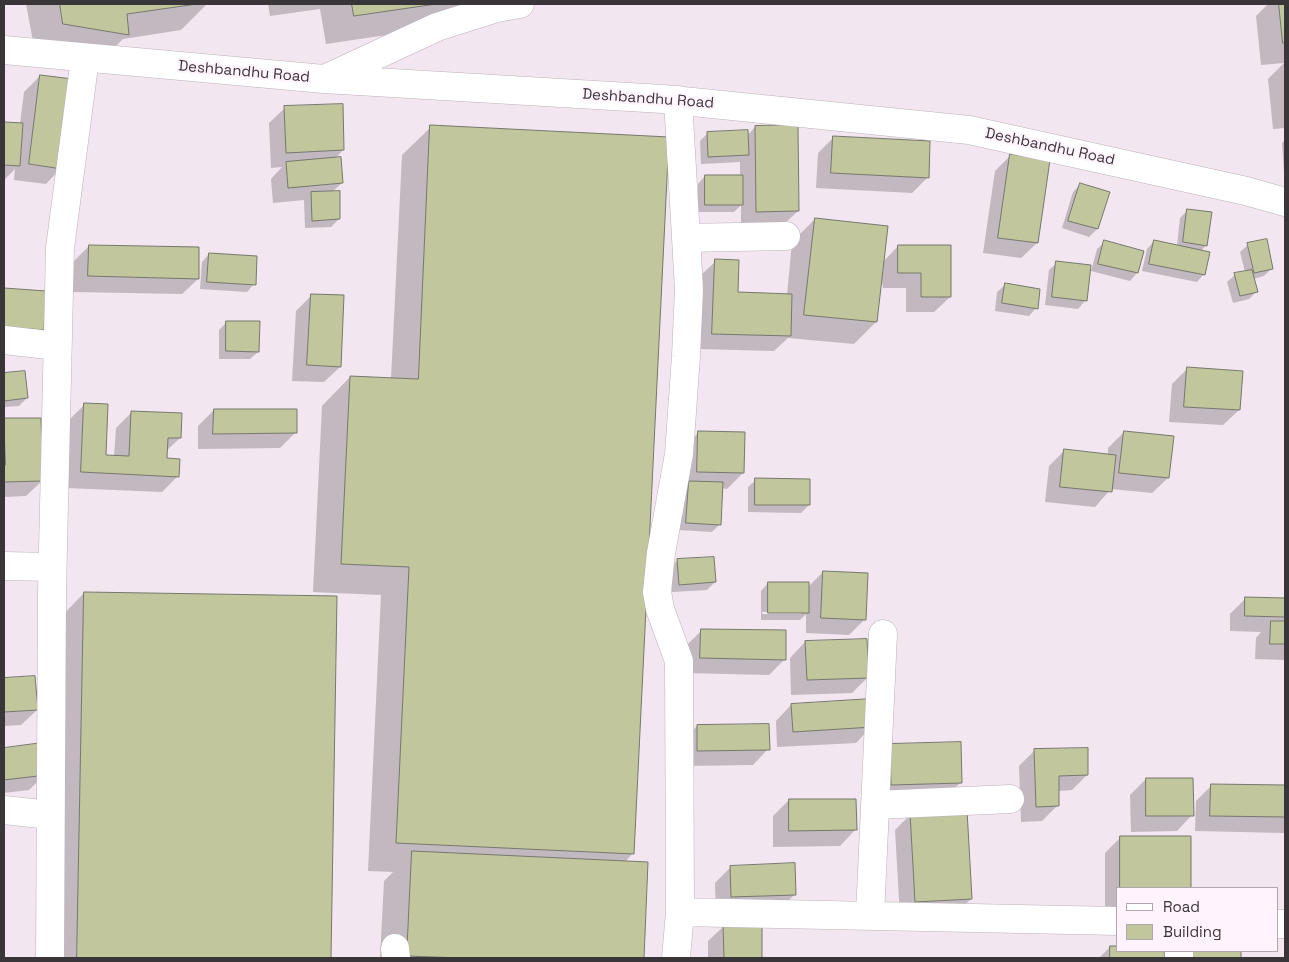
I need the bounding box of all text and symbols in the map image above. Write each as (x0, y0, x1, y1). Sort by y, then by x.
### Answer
street label: Deshbandhu Road (177, 57, 311, 87)
street label: Deshbandhu Road (582, 85, 714, 113)
street label: Deshbandhu Road (984, 124, 1116, 170)
legend (1116, 887, 1279, 952)
text: Road (1163, 897, 1200, 916)
text: Building (1163, 922, 1222, 941)

